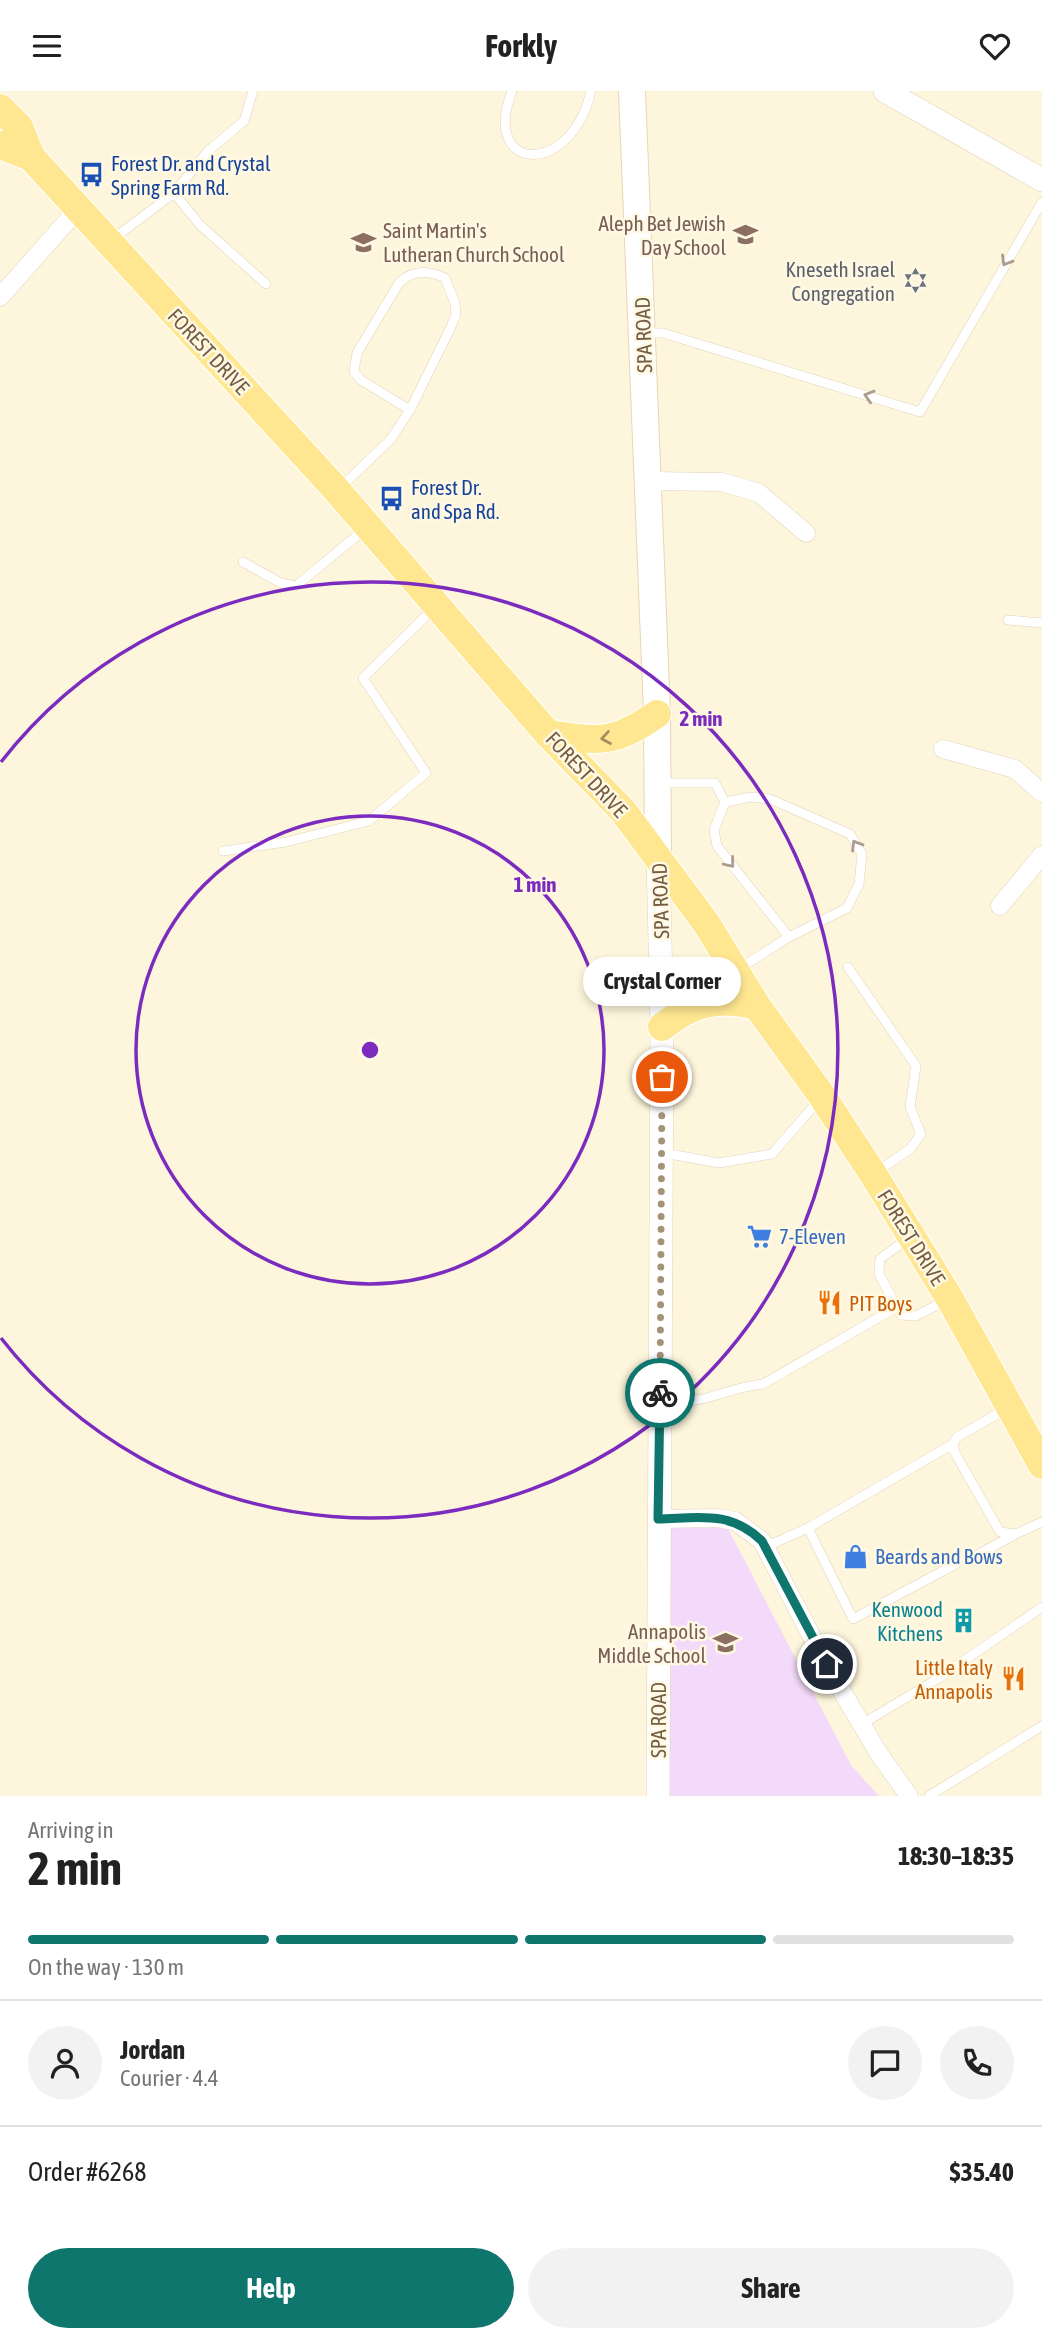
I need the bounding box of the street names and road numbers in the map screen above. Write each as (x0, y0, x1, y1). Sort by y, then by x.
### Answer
street label: SPA ROAD (630, 297, 656, 373)
street label: FOREST DRIVE (163, 303, 255, 399)
street label: FOREST DRIVE (541, 726, 633, 822)
street label: SPA ROAD (647, 863, 673, 939)
street label: FOREST DRIVE (873, 1185, 951, 1289)
street label: SPA ROAD (646, 1682, 670, 1758)

